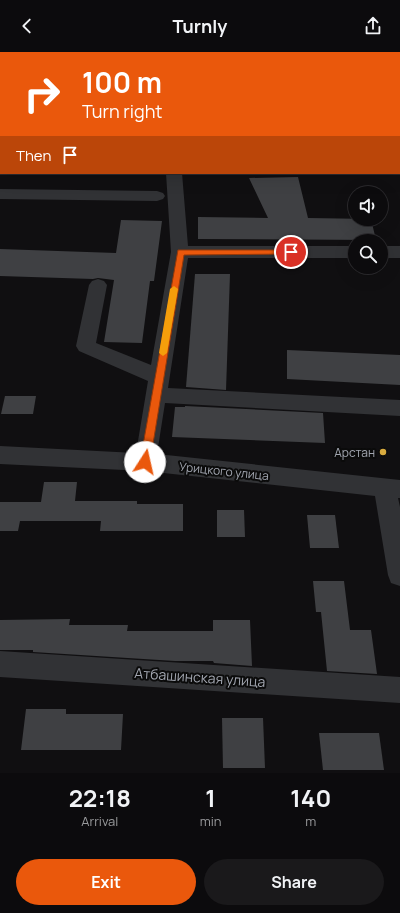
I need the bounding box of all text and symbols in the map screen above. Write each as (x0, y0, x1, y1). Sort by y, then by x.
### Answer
text: Turnly (173, 14, 227, 38)
icon: back (16, 15, 38, 37)
icon: share (362, 15, 384, 37)
text: 100 m (82, 63, 162, 101)
icon: right (16, 68, 68, 120)
text: Turn right (82, 99, 163, 123)
icon: arrive (59, 144, 81, 166)
text: Then (16, 145, 51, 166)
map controls (348, 186, 388, 274)
button: sound (348, 186, 388, 226)
button: search (348, 234, 388, 274)
pin (274, 235, 308, 269)
icon: arrive (280, 241, 302, 263)
position arrow (124, 441, 166, 483)
place label: Арстан (334, 444, 375, 461)
marker: Арстан (378, 447, 388, 457)
street label: Урицкого улица (178, 458, 270, 484)
street label: Атбашинская улица (134, 663, 266, 691)
text: 22:18 (69, 781, 131, 814)
text: 1 (205, 781, 216, 814)
text: 140 (290, 781, 331, 814)
text: Arrival (81, 812, 118, 830)
text: min (200, 812, 221, 830)
text: m (305, 812, 316, 830)
button: Exit (16, 859, 196, 905)
button: Share (204, 859, 384, 905)

